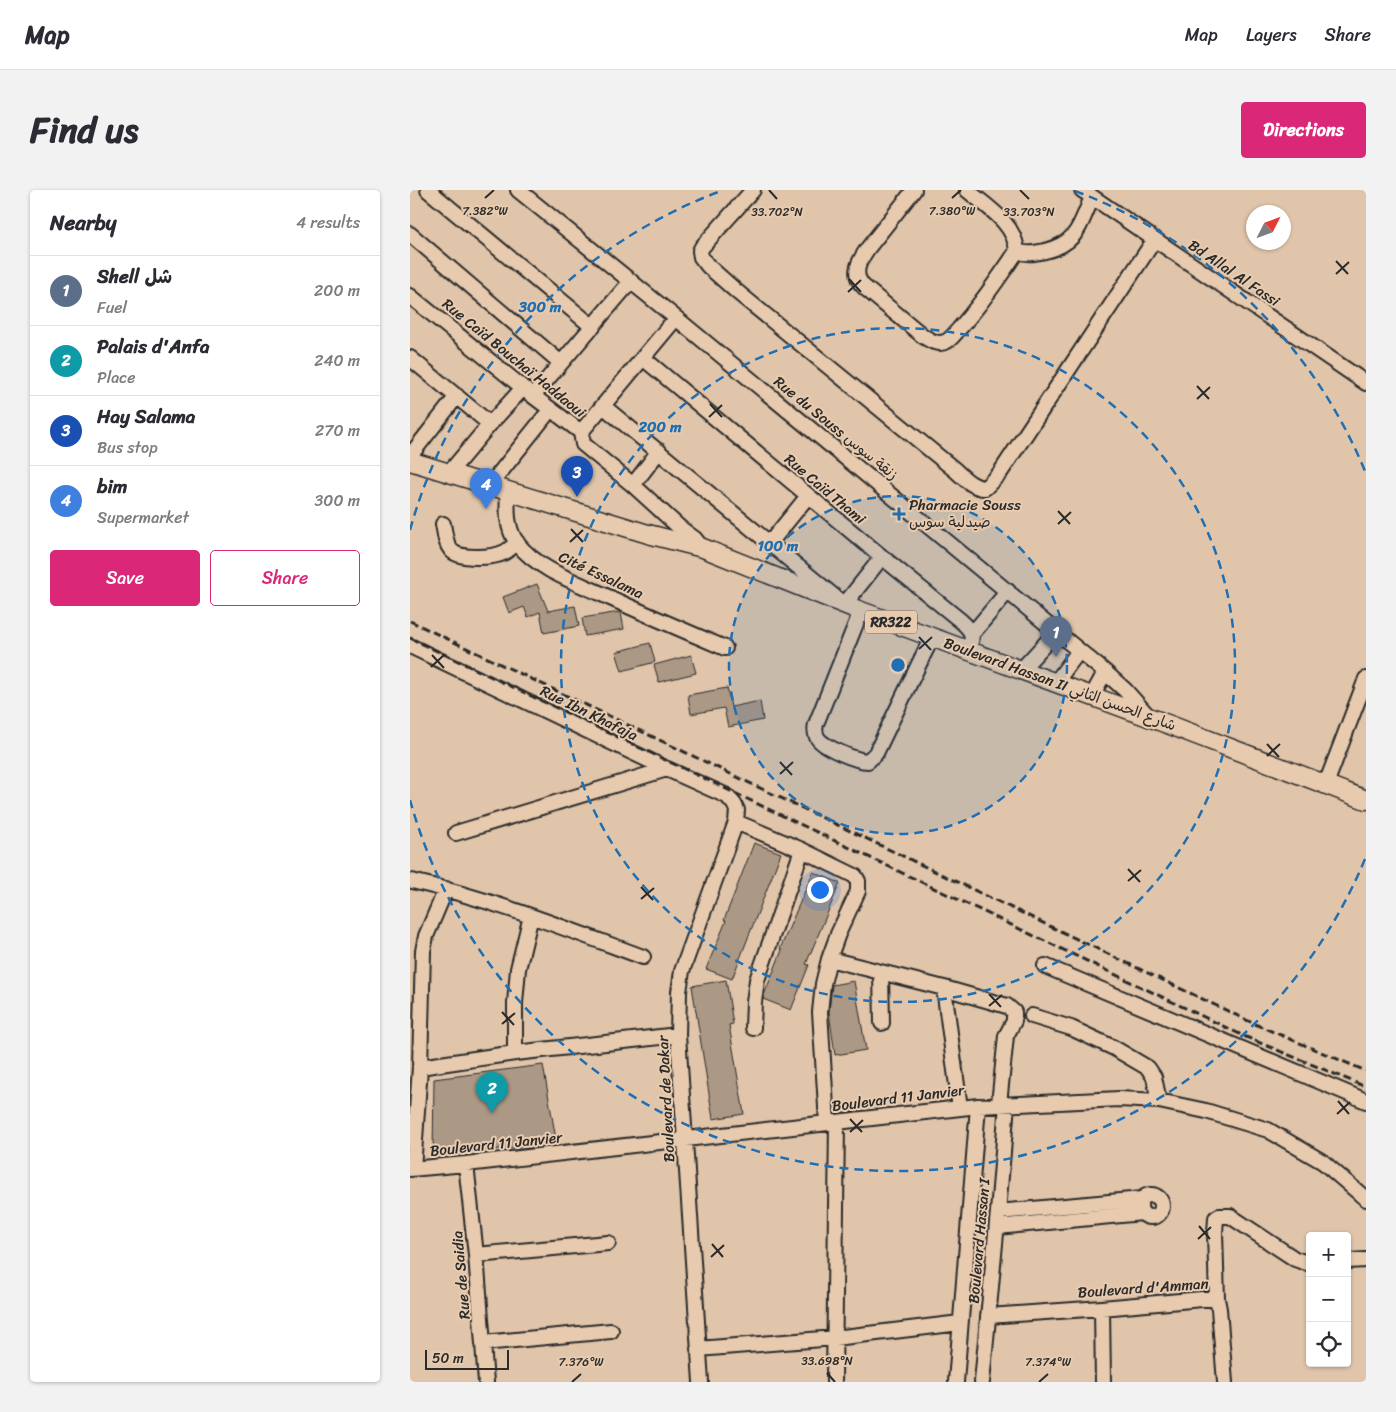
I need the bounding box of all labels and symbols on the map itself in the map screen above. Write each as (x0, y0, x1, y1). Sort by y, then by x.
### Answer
text: 7.382°W (462, 200, 509, 222)
text: 7.380°W (929, 200, 976, 222)
text: 33.702°N (751, 201, 803, 223)
text: 33.703°N (1003, 201, 1055, 223)
north arrow (1246, 205, 1291, 250)
street label: Bd Allal Al Fassi (1183, 233, 1286, 314)
street label: Rue Caïd Bouchaï Haddaoui (436, 292, 592, 425)
text: 300 m (518, 294, 562, 320)
street label: Rue du Souss زنقة سوس (768, 369, 904, 487)
text: 200 m (637, 414, 682, 440)
street label: Rue Caïd Thami (778, 447, 872, 532)
pin: 3 (561, 456, 593, 497)
pin: 4 (470, 468, 502, 509)
place label: Pharmacie Souss صيدلية سوس (909, 492, 1021, 535)
marker: Pharmacie Souss صيدلية سوس (893, 508, 905, 520)
text: 100 m (758, 533, 799, 559)
street label: Cité Essalama (554, 544, 648, 606)
road number: RR322 (865, 611, 917, 634)
pin: 1 (1040, 616, 1072, 657)
street label: Boulevard Hassan II شارع الحسن الثاني (940, 630, 1180, 738)
centre of rings (889, 656, 907, 674)
street label: Rue Ibn Khafaja (536, 678, 643, 748)
your location (807, 877, 833, 903)
street label: Boulevard de Dakar (650, 1034, 682, 1163)
pin: 2 (476, 1072, 508, 1113)
street label: Boulevard 11 Janvier (830, 1077, 966, 1119)
street label: Boulevard 11 Janvier (428, 1124, 564, 1164)
street label: Boulevard Hassan I (961, 1176, 998, 1305)
street label: Rue de Saidia (444, 1229, 478, 1320)
street label: Boulevard d'Amman (1077, 1270, 1209, 1306)
scale bar (425, 1347, 509, 1370)
text: 33.698°N (801, 1350, 854, 1372)
text: 7.376°W (558, 1351, 604, 1373)
text: 7.374°W (1025, 1351, 1072, 1373)

